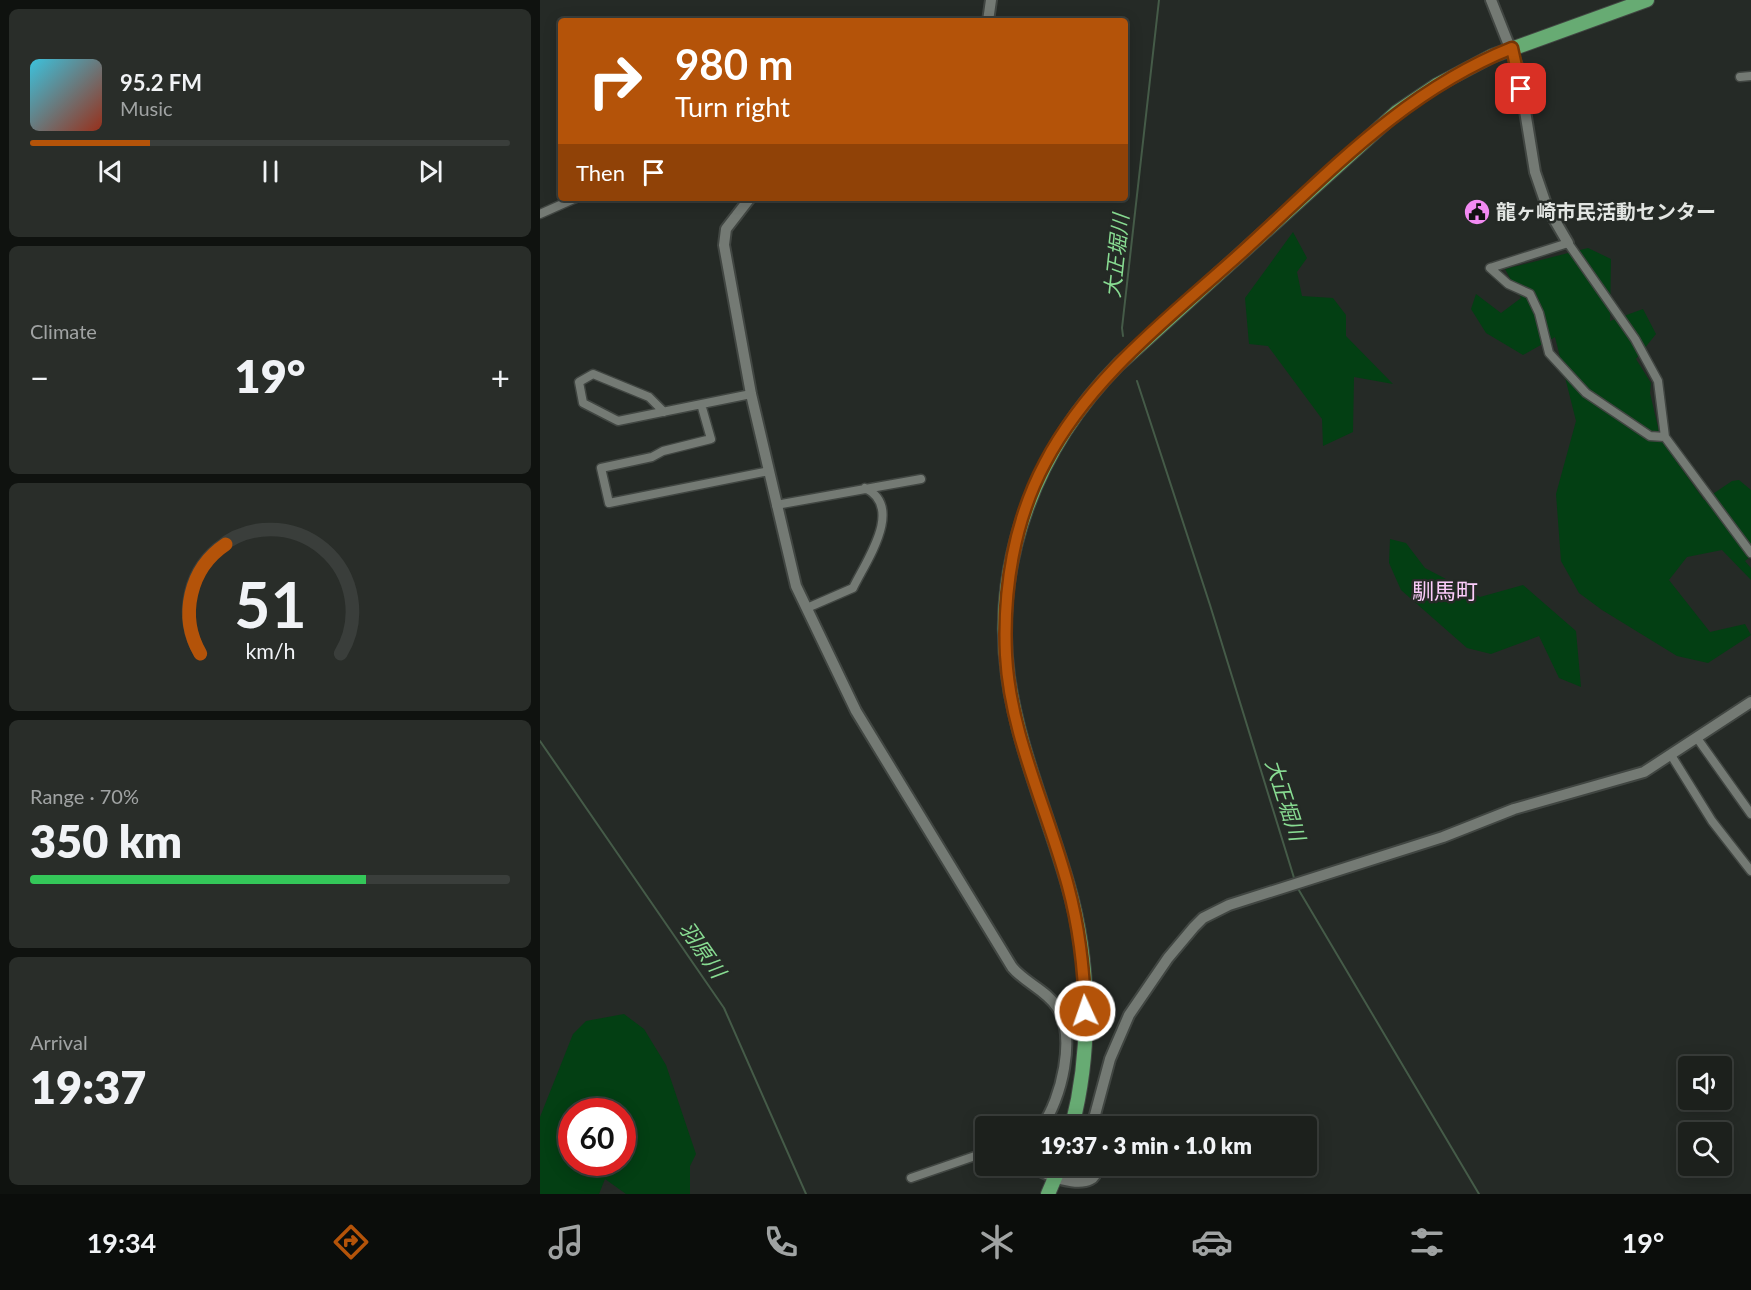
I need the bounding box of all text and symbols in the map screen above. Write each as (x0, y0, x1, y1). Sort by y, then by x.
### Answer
text: 980 m (675, 39, 793, 89)
icon: right (576, 42, 654, 120)
pin (1495, 63, 1546, 114)
text: 95.2 FM (120, 69, 202, 96)
icon: arrive (1504, 72, 1537, 105)
text: Turn right (675, 90, 790, 123)
text: Music (120, 96, 173, 120)
icon: previous (94, 155, 127, 188)
icon: pause (254, 155, 287, 188)
icon: next (414, 155, 447, 188)
icon: arrive (637, 156, 670, 189)
text: Then (576, 159, 625, 186)
public building icon: 龍ヶ崎市民活動センター (1462, 197, 1492, 227)
place label: 龍ヶ崎市民活動センター (1496, 199, 1716, 223)
water label: 大正堀川 (1099, 211, 1133, 299)
text: Climate (30, 319, 97, 343)
text: 19° (235, 349, 305, 403)
text: − (30, 357, 49, 397)
text: + (491, 357, 510, 397)
text: 51 (234, 566, 306, 641)
district label: 馴馬町 (1412, 577, 1478, 604)
text: km/h (245, 638, 295, 664)
water label: 大正堀川 (1262, 756, 1312, 845)
text: Range · 70% (30, 784, 139, 808)
text: 350 km (30, 814, 182, 868)
water label: 羽原川 (675, 916, 733, 984)
position arrow (1053, 979, 1117, 1043)
text: Arrival (30, 1030, 88, 1054)
map controls (1678, 1056, 1732, 1176)
button: sound (1678, 1056, 1732, 1110)
text: 19:37 (30, 1060, 146, 1114)
speed limit sign: 60 (558, 1098, 636, 1176)
button: search (1678, 1122, 1732, 1176)
text: 19:37 · 3 min · 1.0 km (1040, 1132, 1252, 1159)
icon: directions (330, 1221, 372, 1263)
icon: music (545, 1221, 587, 1263)
icon: phone (760, 1221, 802, 1263)
icon: climate (976, 1221, 1018, 1263)
icon: car (1191, 1221, 1233, 1263)
icon: filters (1406, 1221, 1448, 1263)
text: 19:34 (87, 1226, 156, 1259)
text: 19° (1622, 1226, 1664, 1259)

